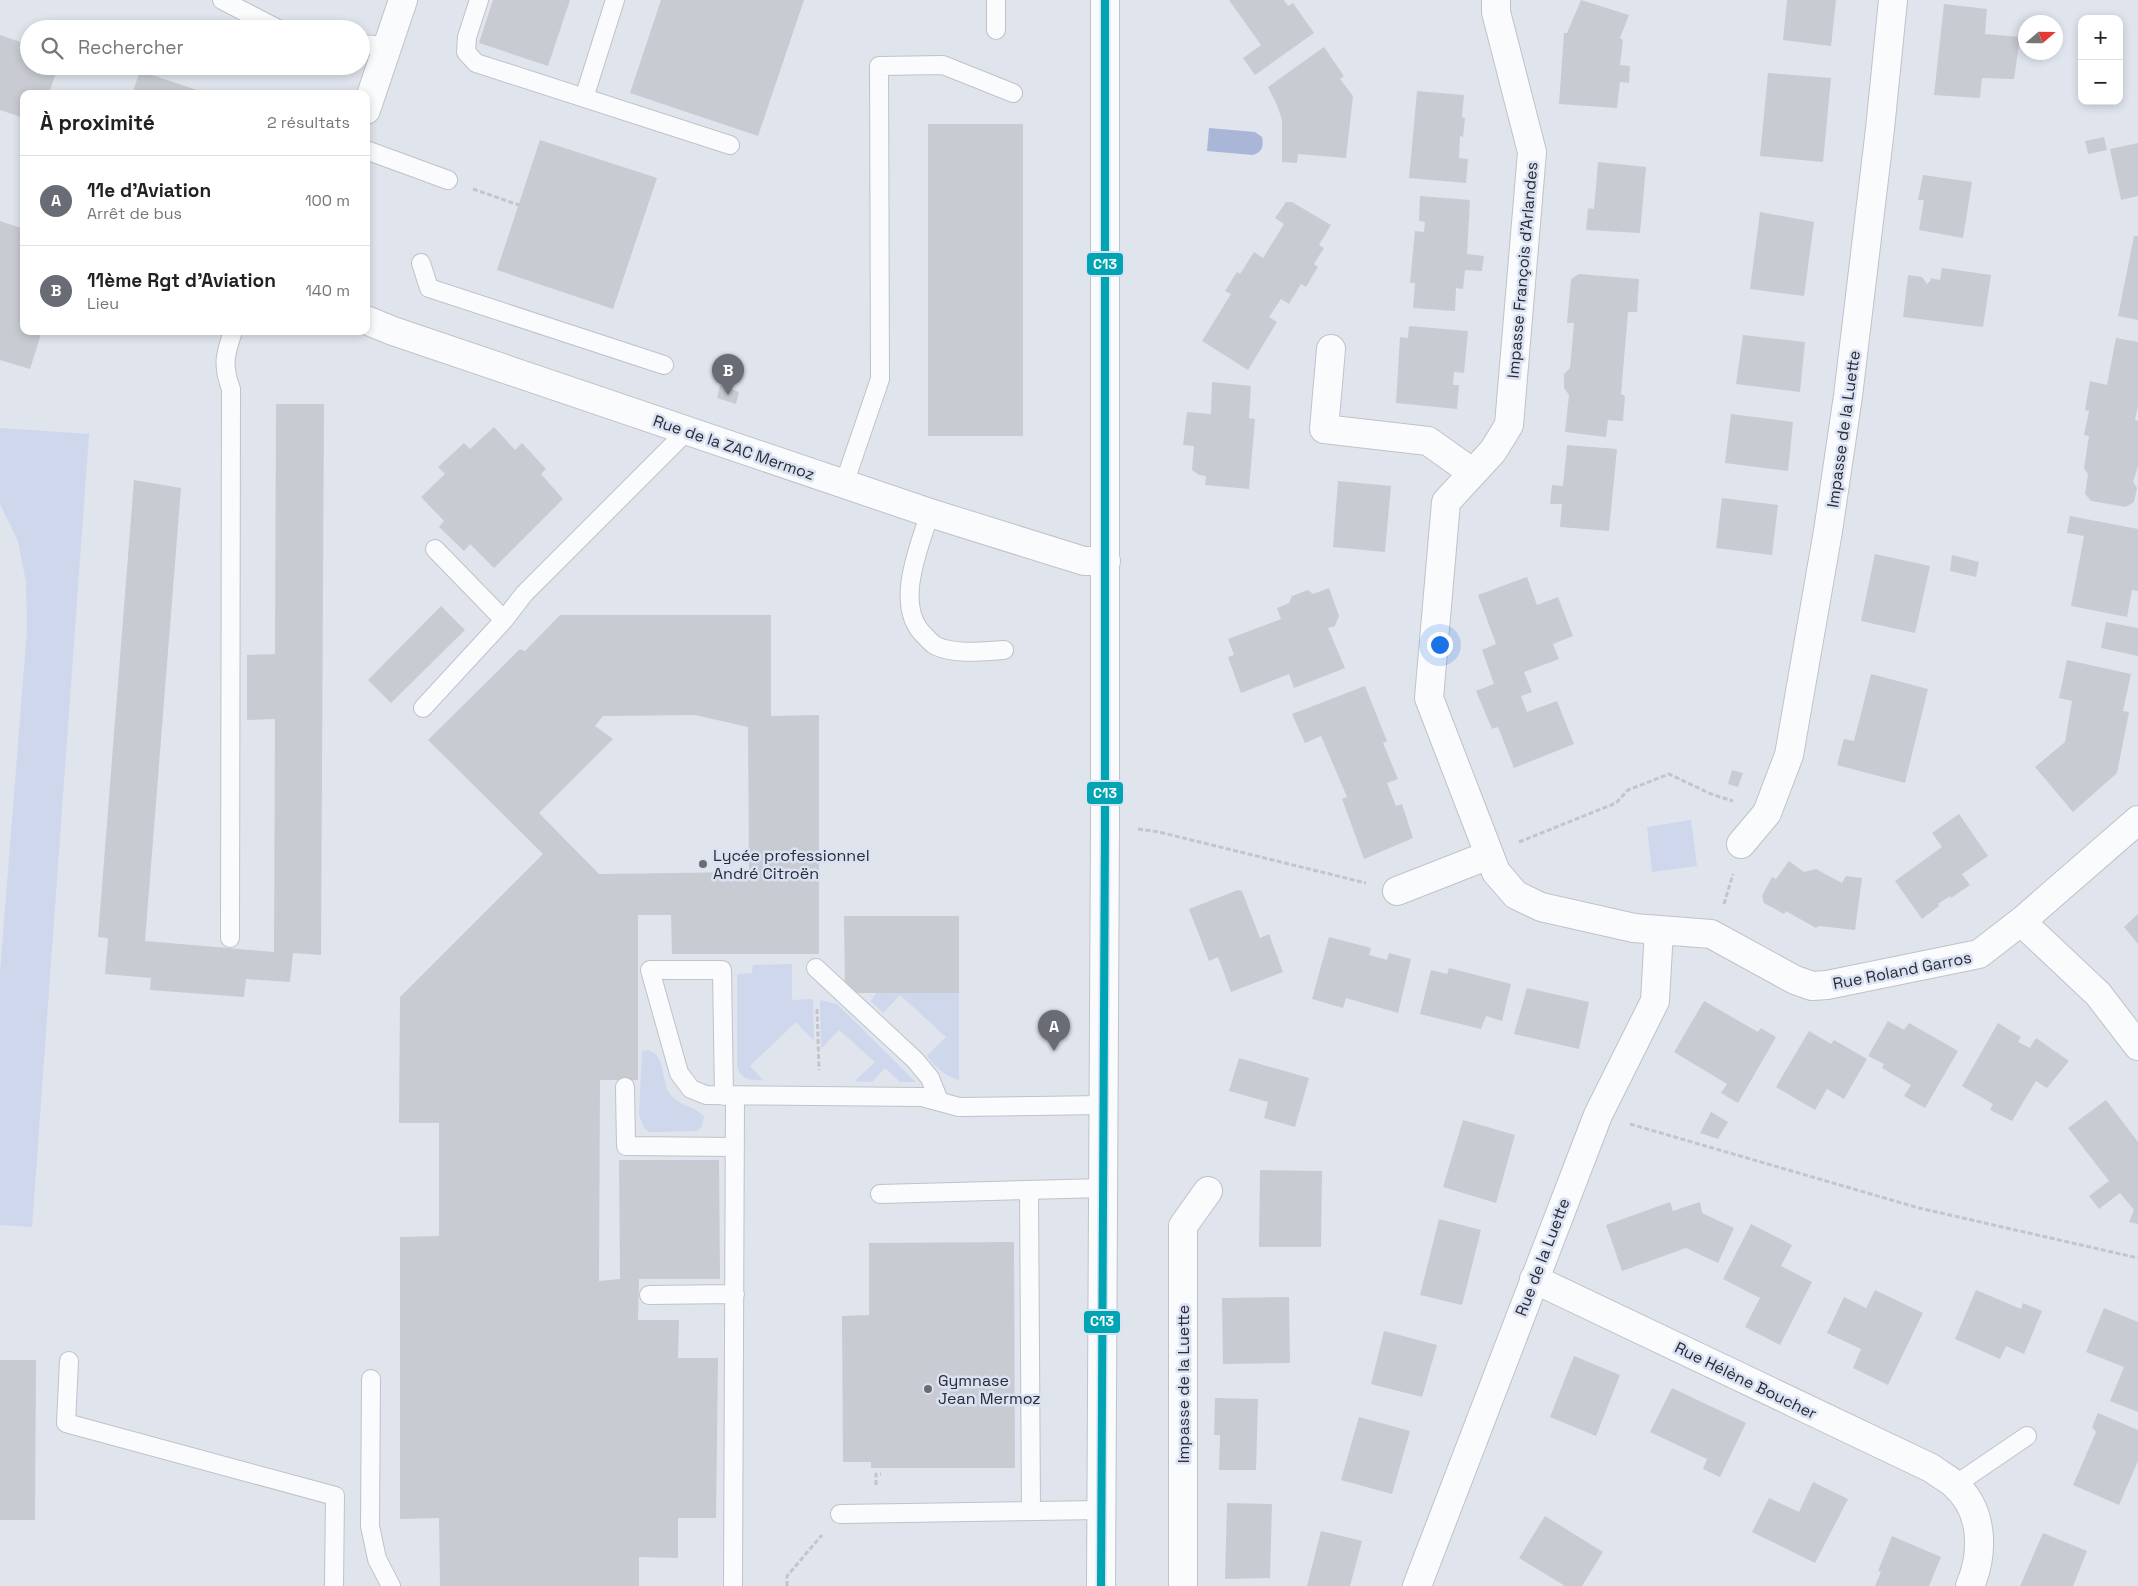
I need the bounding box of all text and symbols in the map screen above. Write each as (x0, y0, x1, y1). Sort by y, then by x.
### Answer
north arrow (2018, 15, 2063, 60)
map controls (2078, 15, 2123, 105)
button: + (2078, 15, 2123, 60)
search box (20, 20, 370, 75)
icon: search (38, 34, 66, 62)
text: Rechercher (78, 35, 184, 60)
button: − (2078, 60, 2123, 105)
text: À proximité (40, 109, 155, 136)
text: 2 résultats (267, 112, 350, 133)
street label: Impasse François d'Arlandes (1503, 161, 1542, 379)
text: 11e d'Aviation (87, 178, 211, 203)
text: A (51, 190, 61, 211)
text: 100 m (305, 190, 350, 211)
text: Arrêt de bus (87, 203, 182, 224)
line badge: C13 (1086, 252, 1124, 276)
text: C13 (1093, 255, 1117, 273)
text: 11ème Rgt d'Aviation (87, 268, 276, 293)
text: B (51, 280, 61, 301)
text: 140 m (305, 280, 350, 301)
text: Lieu (87, 293, 119, 314)
street label: Impasse de la Luette (1822, 349, 1865, 509)
pin: B (712, 354, 744, 395)
street label: Rue de la ZAC Mermoz (650, 410, 817, 485)
your location (1427, 632, 1453, 658)
line badge: C13 (1086, 781, 1124, 805)
text: C13 (1093, 784, 1117, 802)
place label: Lycée professionnel André Citroën (713, 845, 870, 884)
marker: Lycée professionnel André Citroën (697, 858, 709, 870)
street label: Rue Roland Garros (1831, 947, 1973, 994)
pin: A (1038, 1010, 1070, 1051)
street label: Rue de la Luette (1510, 1195, 1575, 1319)
street label: Impasse de la Luette (1173, 1305, 1194, 1463)
line badge: C13 (1083, 1310, 1121, 1334)
text: C13 (1090, 1312, 1114, 1330)
street label: Rue Hélène Boucher (1671, 1337, 1820, 1424)
place label: Gymnase Jean Mermoz (938, 1370, 1041, 1409)
marker: Gymnase Jean Mermoz (922, 1383, 934, 1395)

